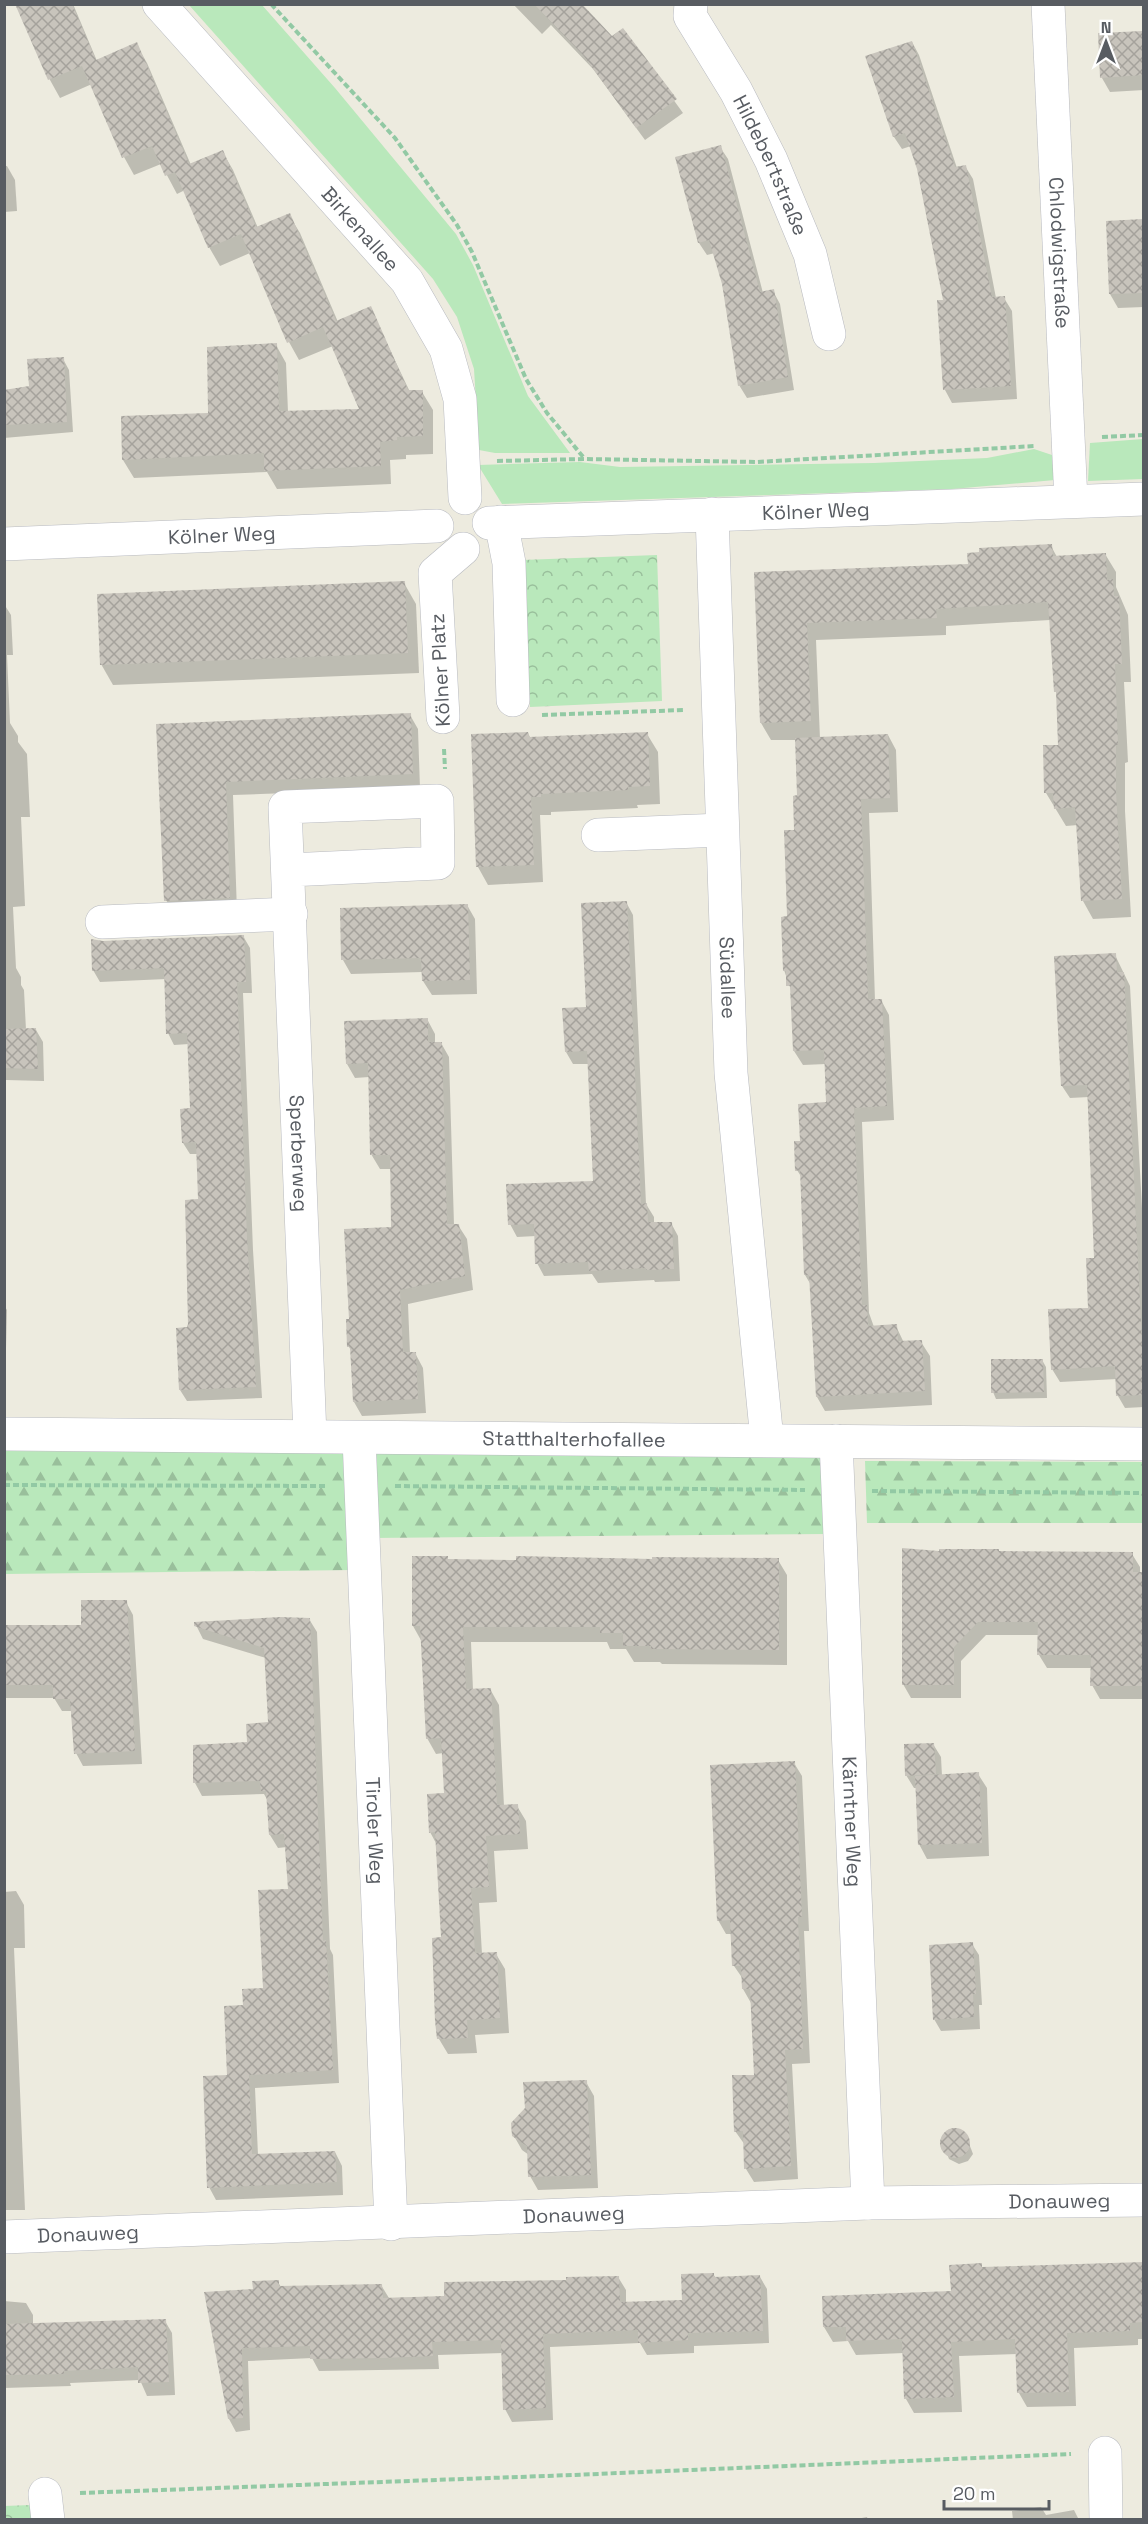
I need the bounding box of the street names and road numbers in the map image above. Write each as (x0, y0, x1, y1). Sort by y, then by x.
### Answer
street label: Hildebertstraße (727, 91, 814, 239)
street label: Chlodwigstraße (1043, 176, 1076, 329)
street label: Birkenallee (316, 181, 405, 277)
street label: Kölner Weg (762, 496, 870, 526)
street label: Kölner Weg (167, 520, 276, 550)
street label: Kölner Platz (424, 613, 456, 727)
street label: Südallee (713, 936, 742, 1019)
street label: Sperberweg (283, 1094, 314, 1213)
street label: Statthalterhofallee (482, 1425, 666, 1453)
street label: Kärntner Weg (836, 1756, 868, 1888)
street label: Tiroler Weg (360, 1777, 390, 1885)
street label: Donauweg (1008, 2187, 1110, 2214)
street label: Donauweg (522, 2200, 625, 2230)
street label: Donauweg (37, 2219, 139, 2249)

